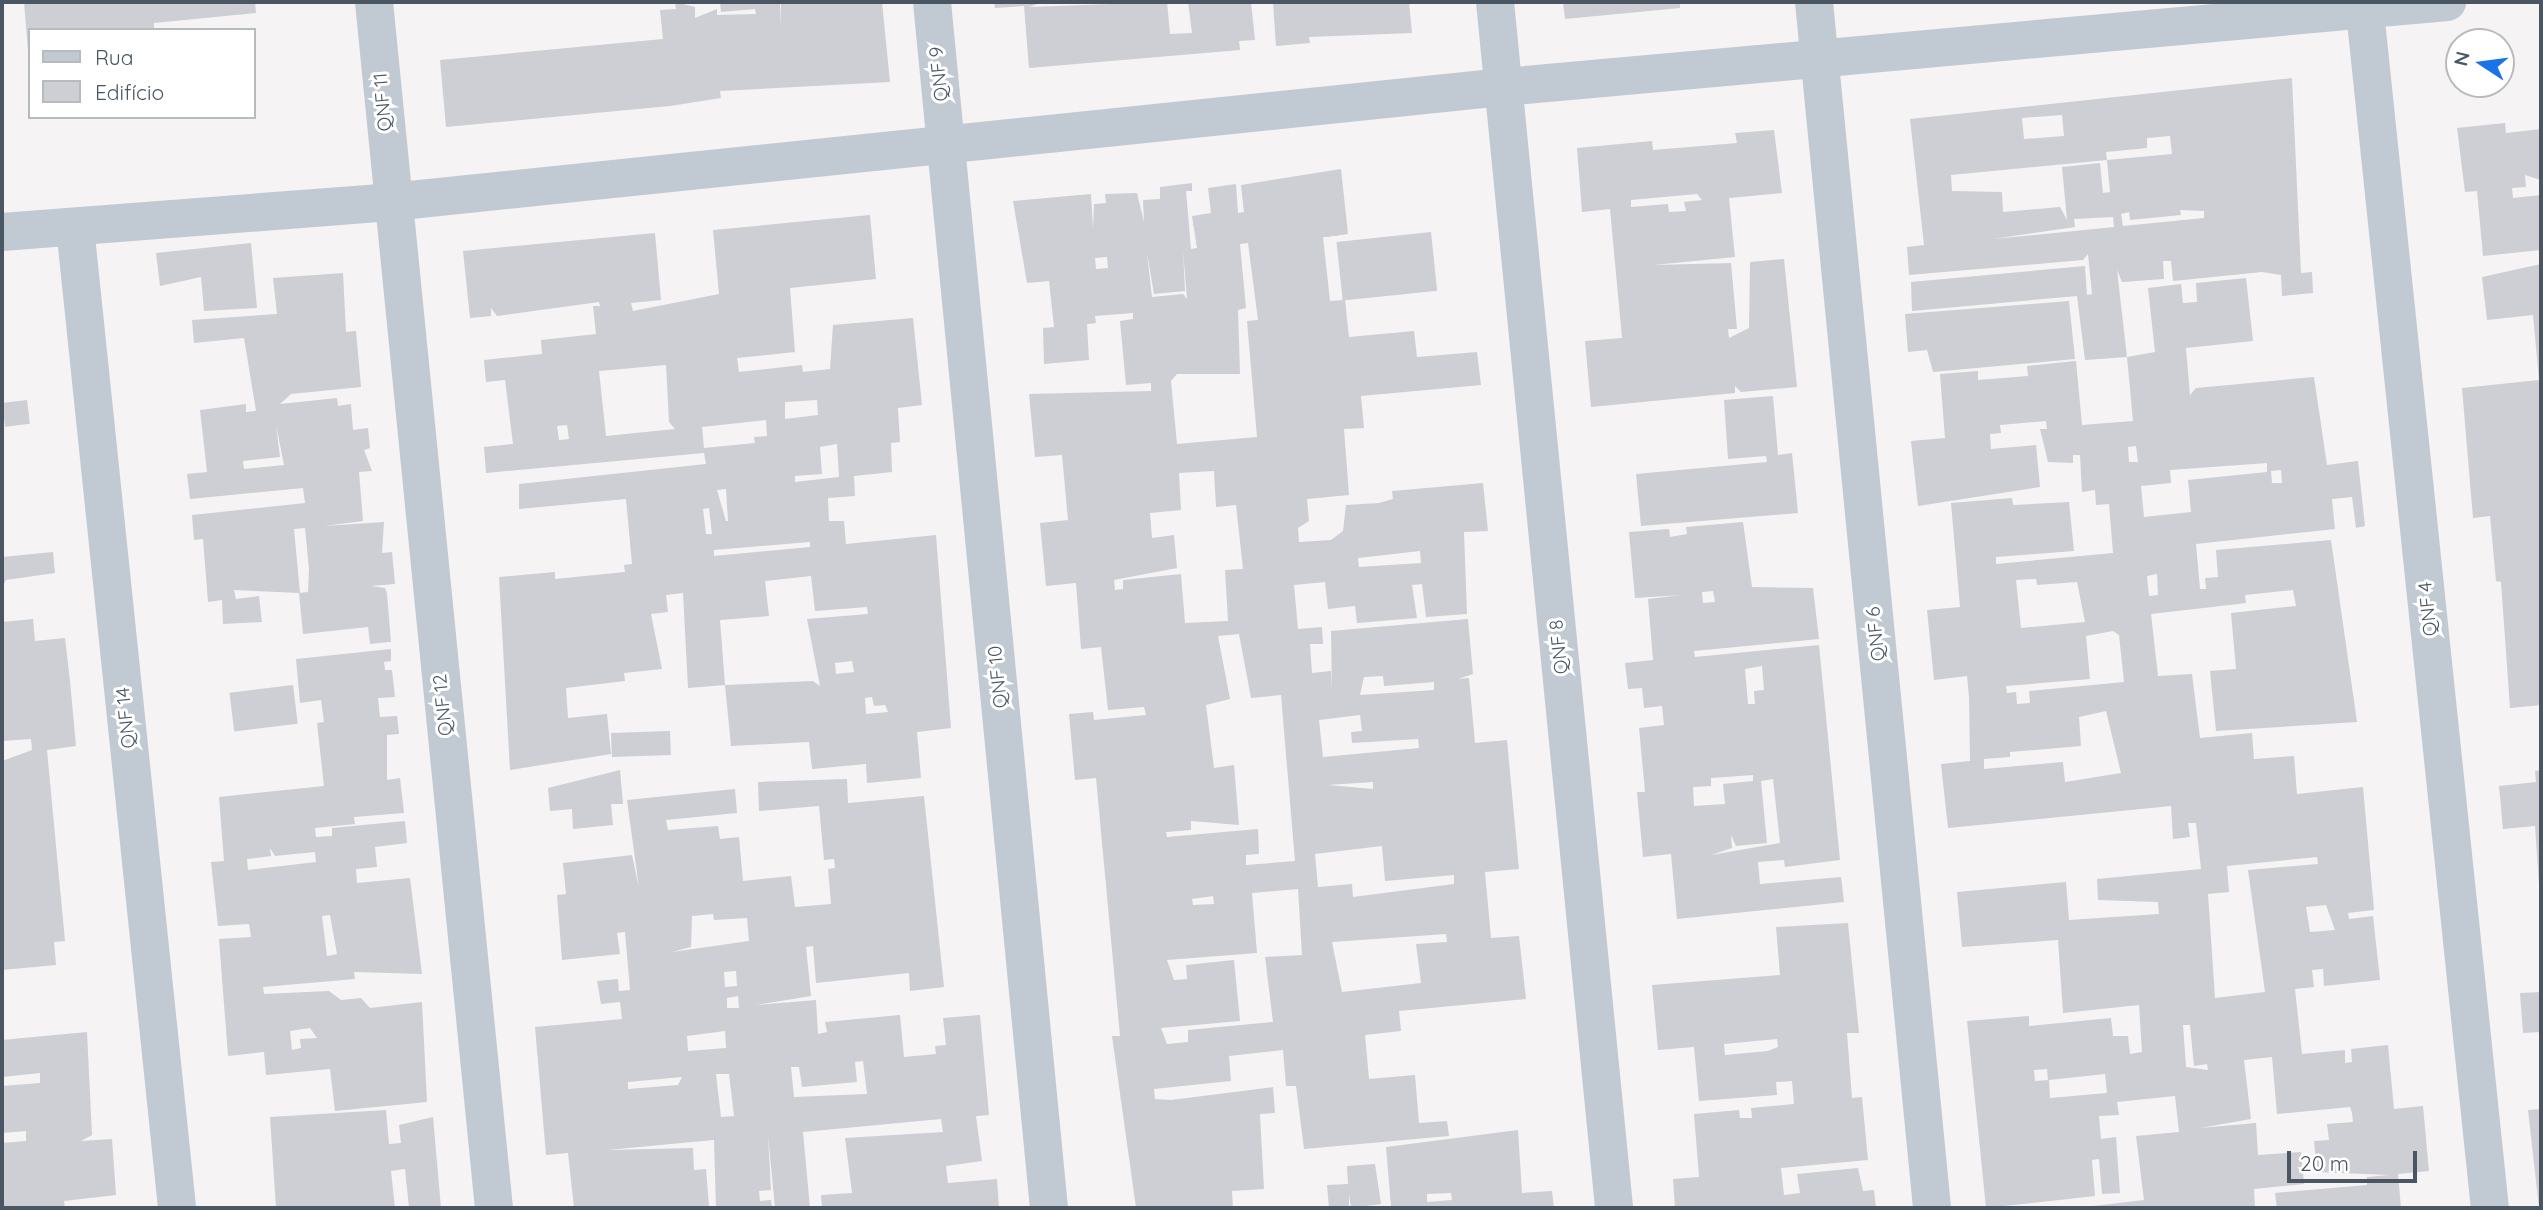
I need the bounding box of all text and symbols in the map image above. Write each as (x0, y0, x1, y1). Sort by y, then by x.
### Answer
legend (28, 28, 256, 119)
north arrow (2445, 28, 2515, 98)
text: Rua (95, 44, 134, 70)
street label: QNF 9 (925, 45, 953, 103)
text: N (2448, 49, 2475, 68)
street label: QNF 11 (369, 72, 397, 132)
text: Edifício (95, 79, 164, 105)
street label: QNF 4 (2414, 581, 2442, 637)
street label: QNF 6 (1862, 606, 1890, 662)
street label: QNF 8 (1545, 619, 1573, 675)
street label: QNF 10 (983, 645, 1013, 709)
street label: QNF 12 (428, 673, 458, 737)
street label: QNF 14 (111, 686, 141, 750)
scale bar (2291, 1136, 2420, 1180)
text: 20 m (2300, 1150, 2349, 1176)

